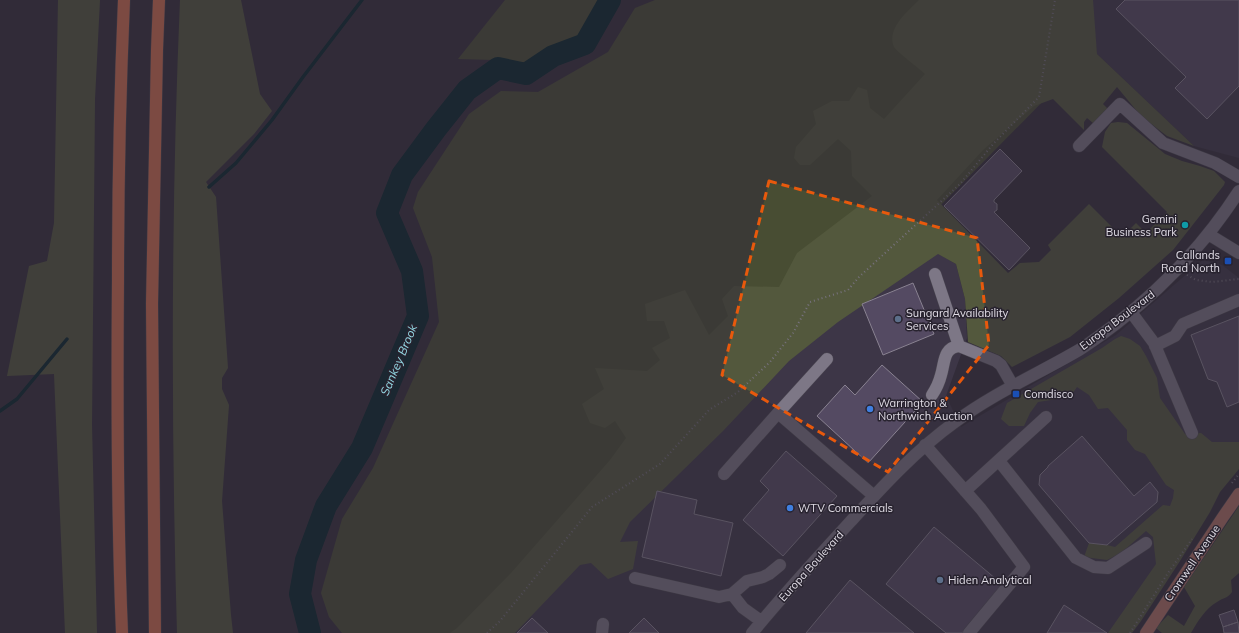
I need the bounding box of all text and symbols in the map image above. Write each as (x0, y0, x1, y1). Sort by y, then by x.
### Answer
place label: Gemini Business Park (1106, 212, 1177, 239)
marker: Gemini Business Park (1180, 220, 1190, 230)
place label: Callands Road North (1161, 248, 1220, 275)
marker: Callands Road North (1223, 256, 1233, 266)
street label: Europa Boulevard (1077, 287, 1157, 353)
place label: Sungard Availability Services (906, 306, 1009, 333)
marker: Sungard Availability Services (893, 314, 903, 324)
water label: Sankey Brook (377, 321, 421, 398)
place label: Comdisco (1024, 387, 1073, 401)
marker: Comdisco (1011, 389, 1021, 399)
place label: Warrington & Northwich Auction (878, 396, 973, 423)
marker: Warrington & Northwich Auction (865, 404, 875, 414)
place label: WTV Commercials (798, 501, 893, 515)
marker: WTV Commercials (785, 503, 795, 513)
street label: Cromwell Avenue (1161, 522, 1223, 604)
street label: Europa Boulevard (775, 528, 847, 604)
place label: Hiden Analytical (948, 573, 1032, 587)
marker: Hiden Analytical (935, 575, 945, 585)

